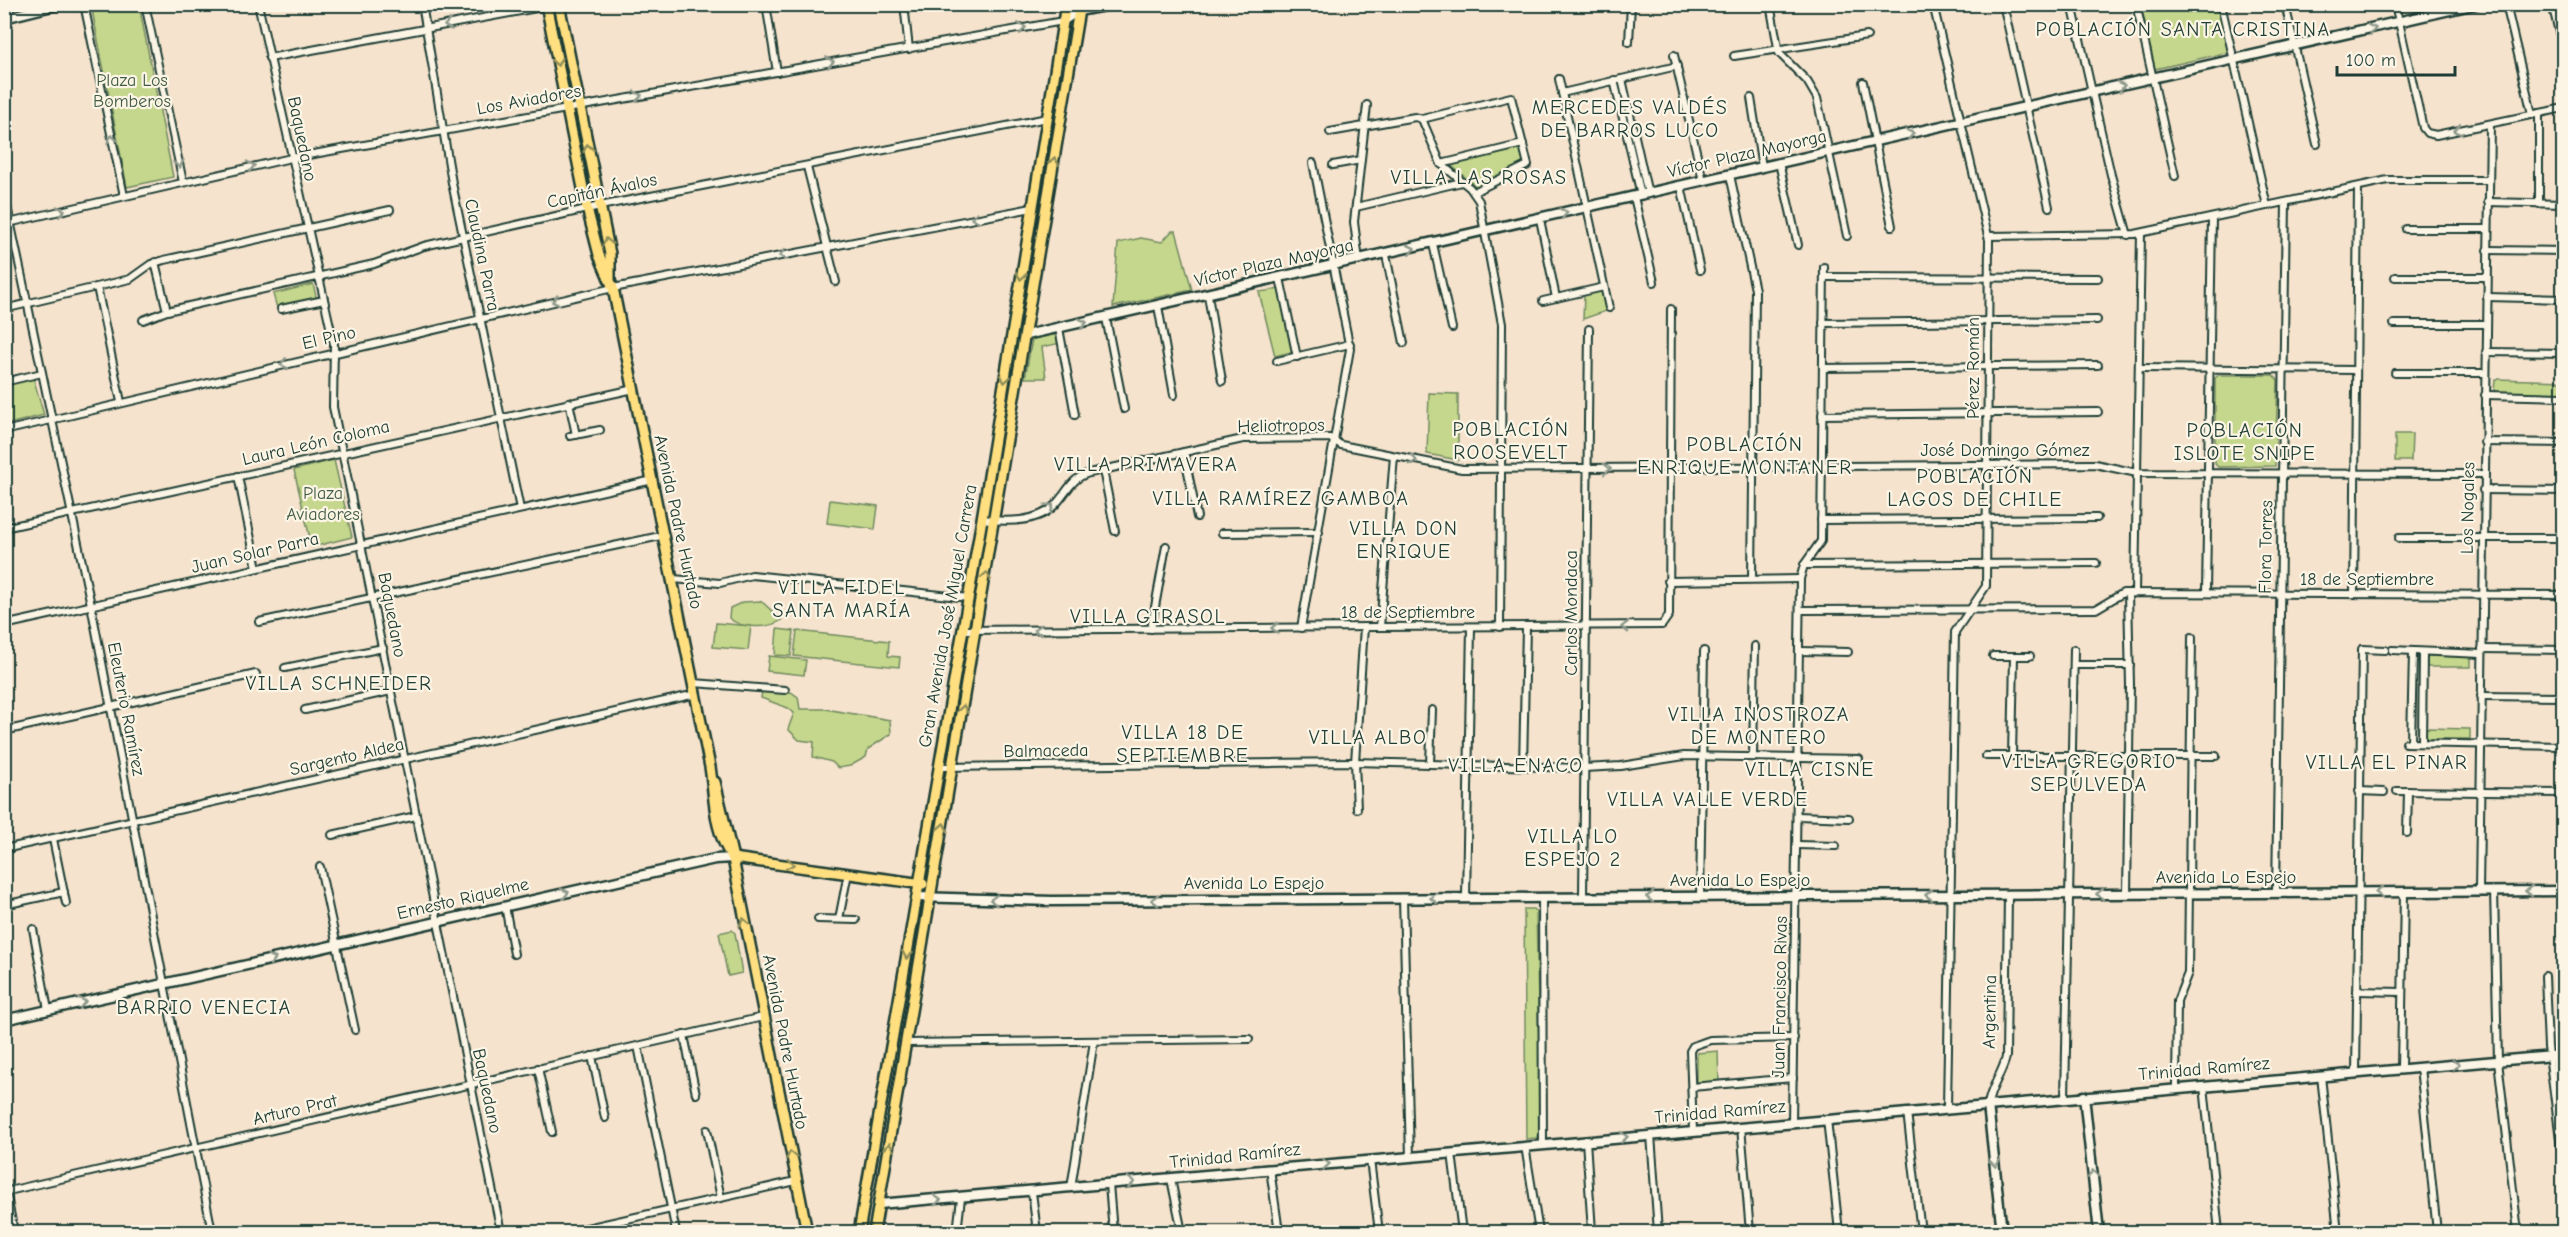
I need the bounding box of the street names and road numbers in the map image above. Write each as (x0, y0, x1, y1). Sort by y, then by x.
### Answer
street label: Los Aviadores (475, 81, 583, 119)
street label: Baquedano (283, 95, 321, 183)
street label: Víctor Plaza Mayorga (1665, 125, 1829, 183)
street label: Capitán Ávalos (545, 168, 659, 213)
street label: Claudina Parra (460, 197, 504, 313)
street label: Víctor Plaza Mayorga (1192, 234, 1356, 292)
street label: Pérez Román (1963, 317, 1984, 419)
street label: El Pino (300, 322, 358, 354)
street label: Heliotropos (1237, 415, 1325, 437)
street label: Laura León Coloma (240, 416, 392, 470)
street label: Avenida Padre Hurtado (649, 433, 707, 611)
street label: José Domingo Gómez (1920, 440, 2090, 461)
street label: Los Nogales (2457, 462, 2479, 554)
street label: Gran Avenida José Miguel Carrera (914, 483, 982, 749)
street label: Flora Torres (2255, 500, 2277, 594)
street label: Juan Solar Parra (189, 528, 321, 578)
street label: Carlos Mondaca (1561, 550, 1582, 676)
street label: 18 de Septiembre (2300, 569, 2434, 590)
street label: Baquedano (373, 571, 411, 659)
street label: 18 de Septiembre (1341, 602, 1475, 623)
street label: Eleuterio Ramírez (103, 640, 149, 778)
street label: Sargento Aldea (288, 734, 406, 780)
street label: Balmaceda (1003, 740, 1089, 762)
street label: Avenida Lo Espejo (2156, 867, 2296, 888)
street label: Avenida Lo Espejo (1670, 870, 1810, 891)
street label: Avenida Lo Espejo (1184, 873, 1324, 894)
street label: Ernesto Riquelme (395, 874, 531, 924)
street label: Juan Francisco Rivas (1768, 916, 1792, 1078)
street label: Avenida Padre Hurtado (758, 953, 812, 1131)
street label: Argentina (1979, 975, 2001, 1049)
street label: Baquedano (468, 1047, 506, 1135)
street label: Trinidad Ramírez (2138, 1053, 2271, 1085)
street label: Arturo Prat (251, 1090, 340, 1130)
street label: Trinidad Ramírez (1654, 1096, 1787, 1128)
street label: Trinidad Ramírez (1169, 1139, 1302, 1173)

